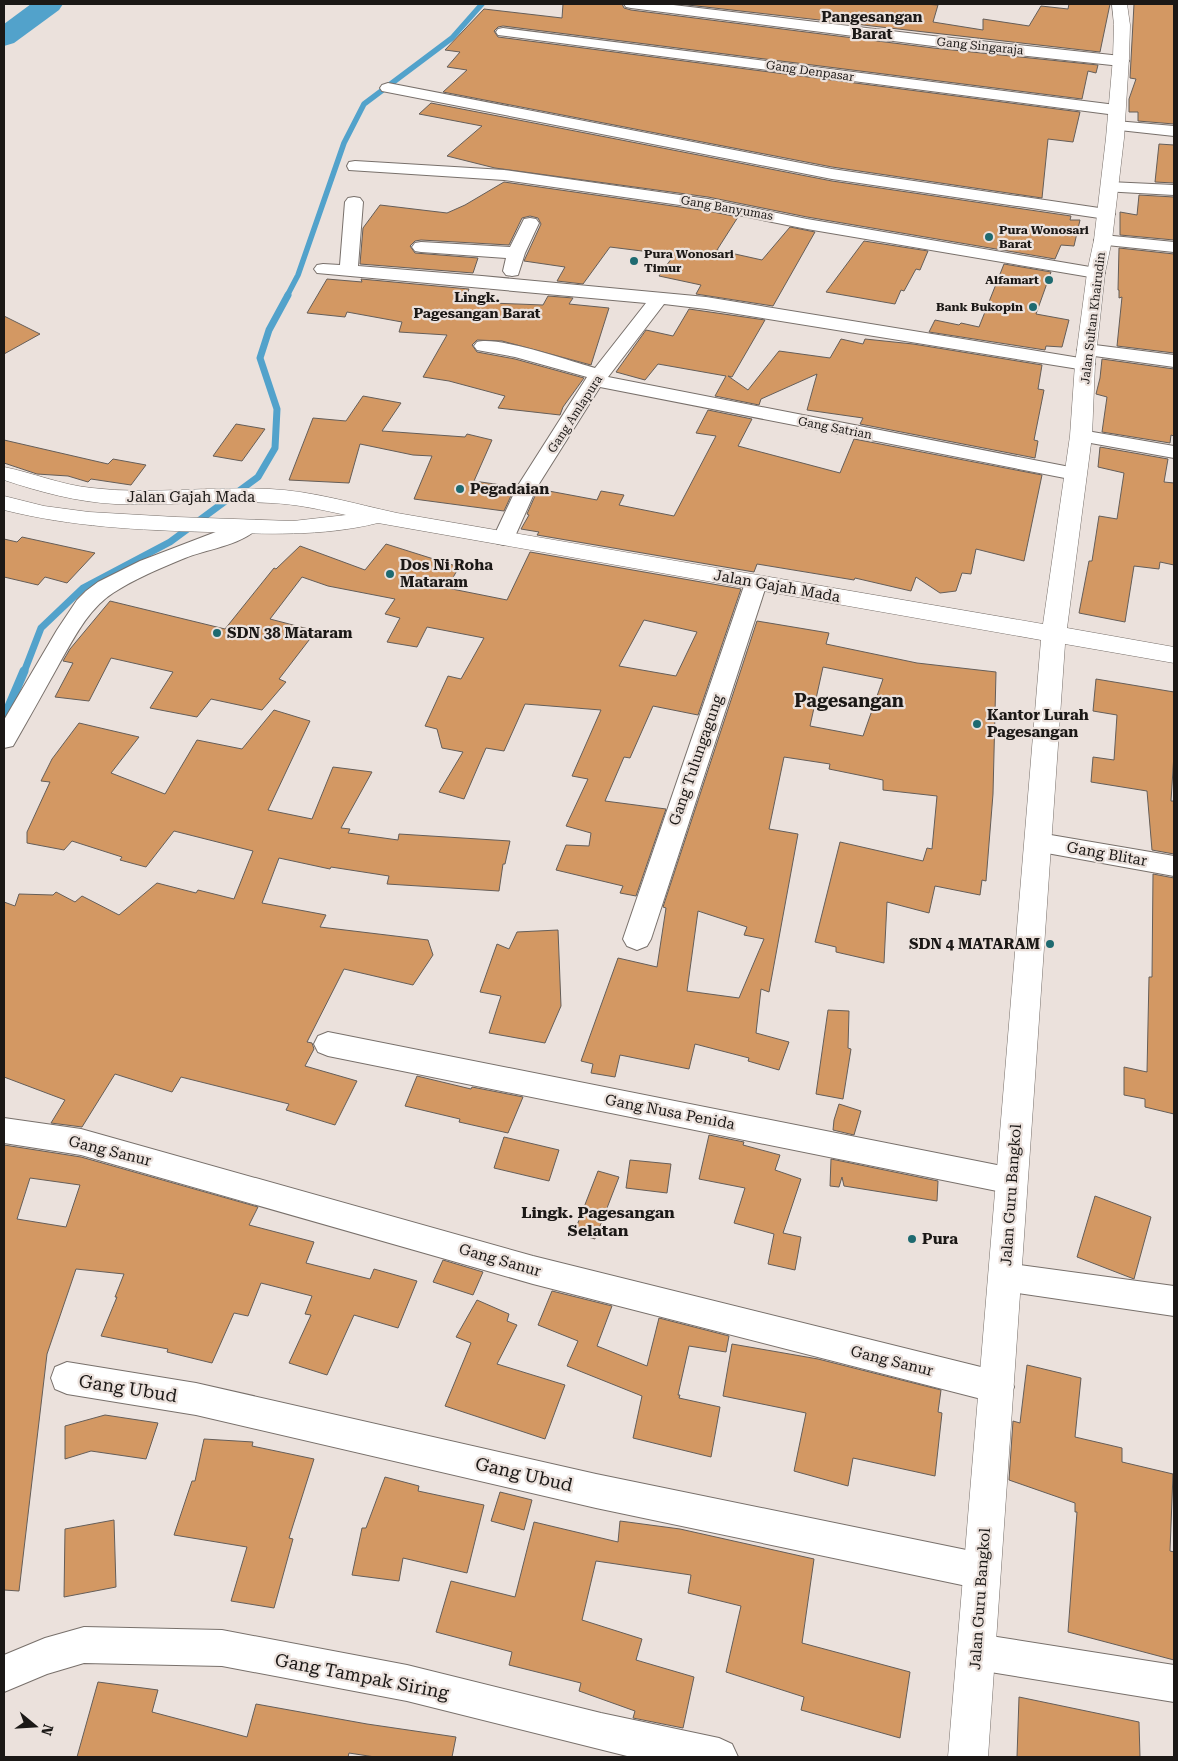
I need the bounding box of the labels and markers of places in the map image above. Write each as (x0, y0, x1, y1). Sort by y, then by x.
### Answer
place label: Pura Wonosari Barat (999, 223, 1089, 251)
marker: Pura Wonosari Barat (983, 231, 995, 243)
place label: Pura Wonosari Timur (644, 247, 734, 275)
marker: Pura Wonosari Timur (628, 255, 640, 267)
place label: Alfamart (985, 273, 1039, 287)
marker: Alfamart (1043, 274, 1055, 286)
place label: Bank Bukopin (936, 300, 1023, 314)
marker: Bank Bukopin (1027, 301, 1039, 313)
place label: Pegadaian (470, 480, 549, 498)
marker: Pegadaian (454, 483, 466, 495)
place label: Dos Ni Roha Mataram (400, 556, 493, 591)
marker: Dos Ni Roha Mataram (384, 568, 396, 580)
place label: SDN 38 Mataram (227, 624, 353, 642)
marker: SDN 38 Mataram (211, 627, 223, 639)
place label: Kantor Lurah Pagesangan (987, 706, 1089, 741)
marker: Kantor Lurah Pagesangan (971, 718, 983, 730)
place label: SDN 4 MATARAM (909, 935, 1041, 953)
marker: SDN 4 MATARAM (1044, 938, 1056, 950)
place label: Pura (922, 1230, 958, 1248)
marker: Pura (906, 1233, 918, 1245)

